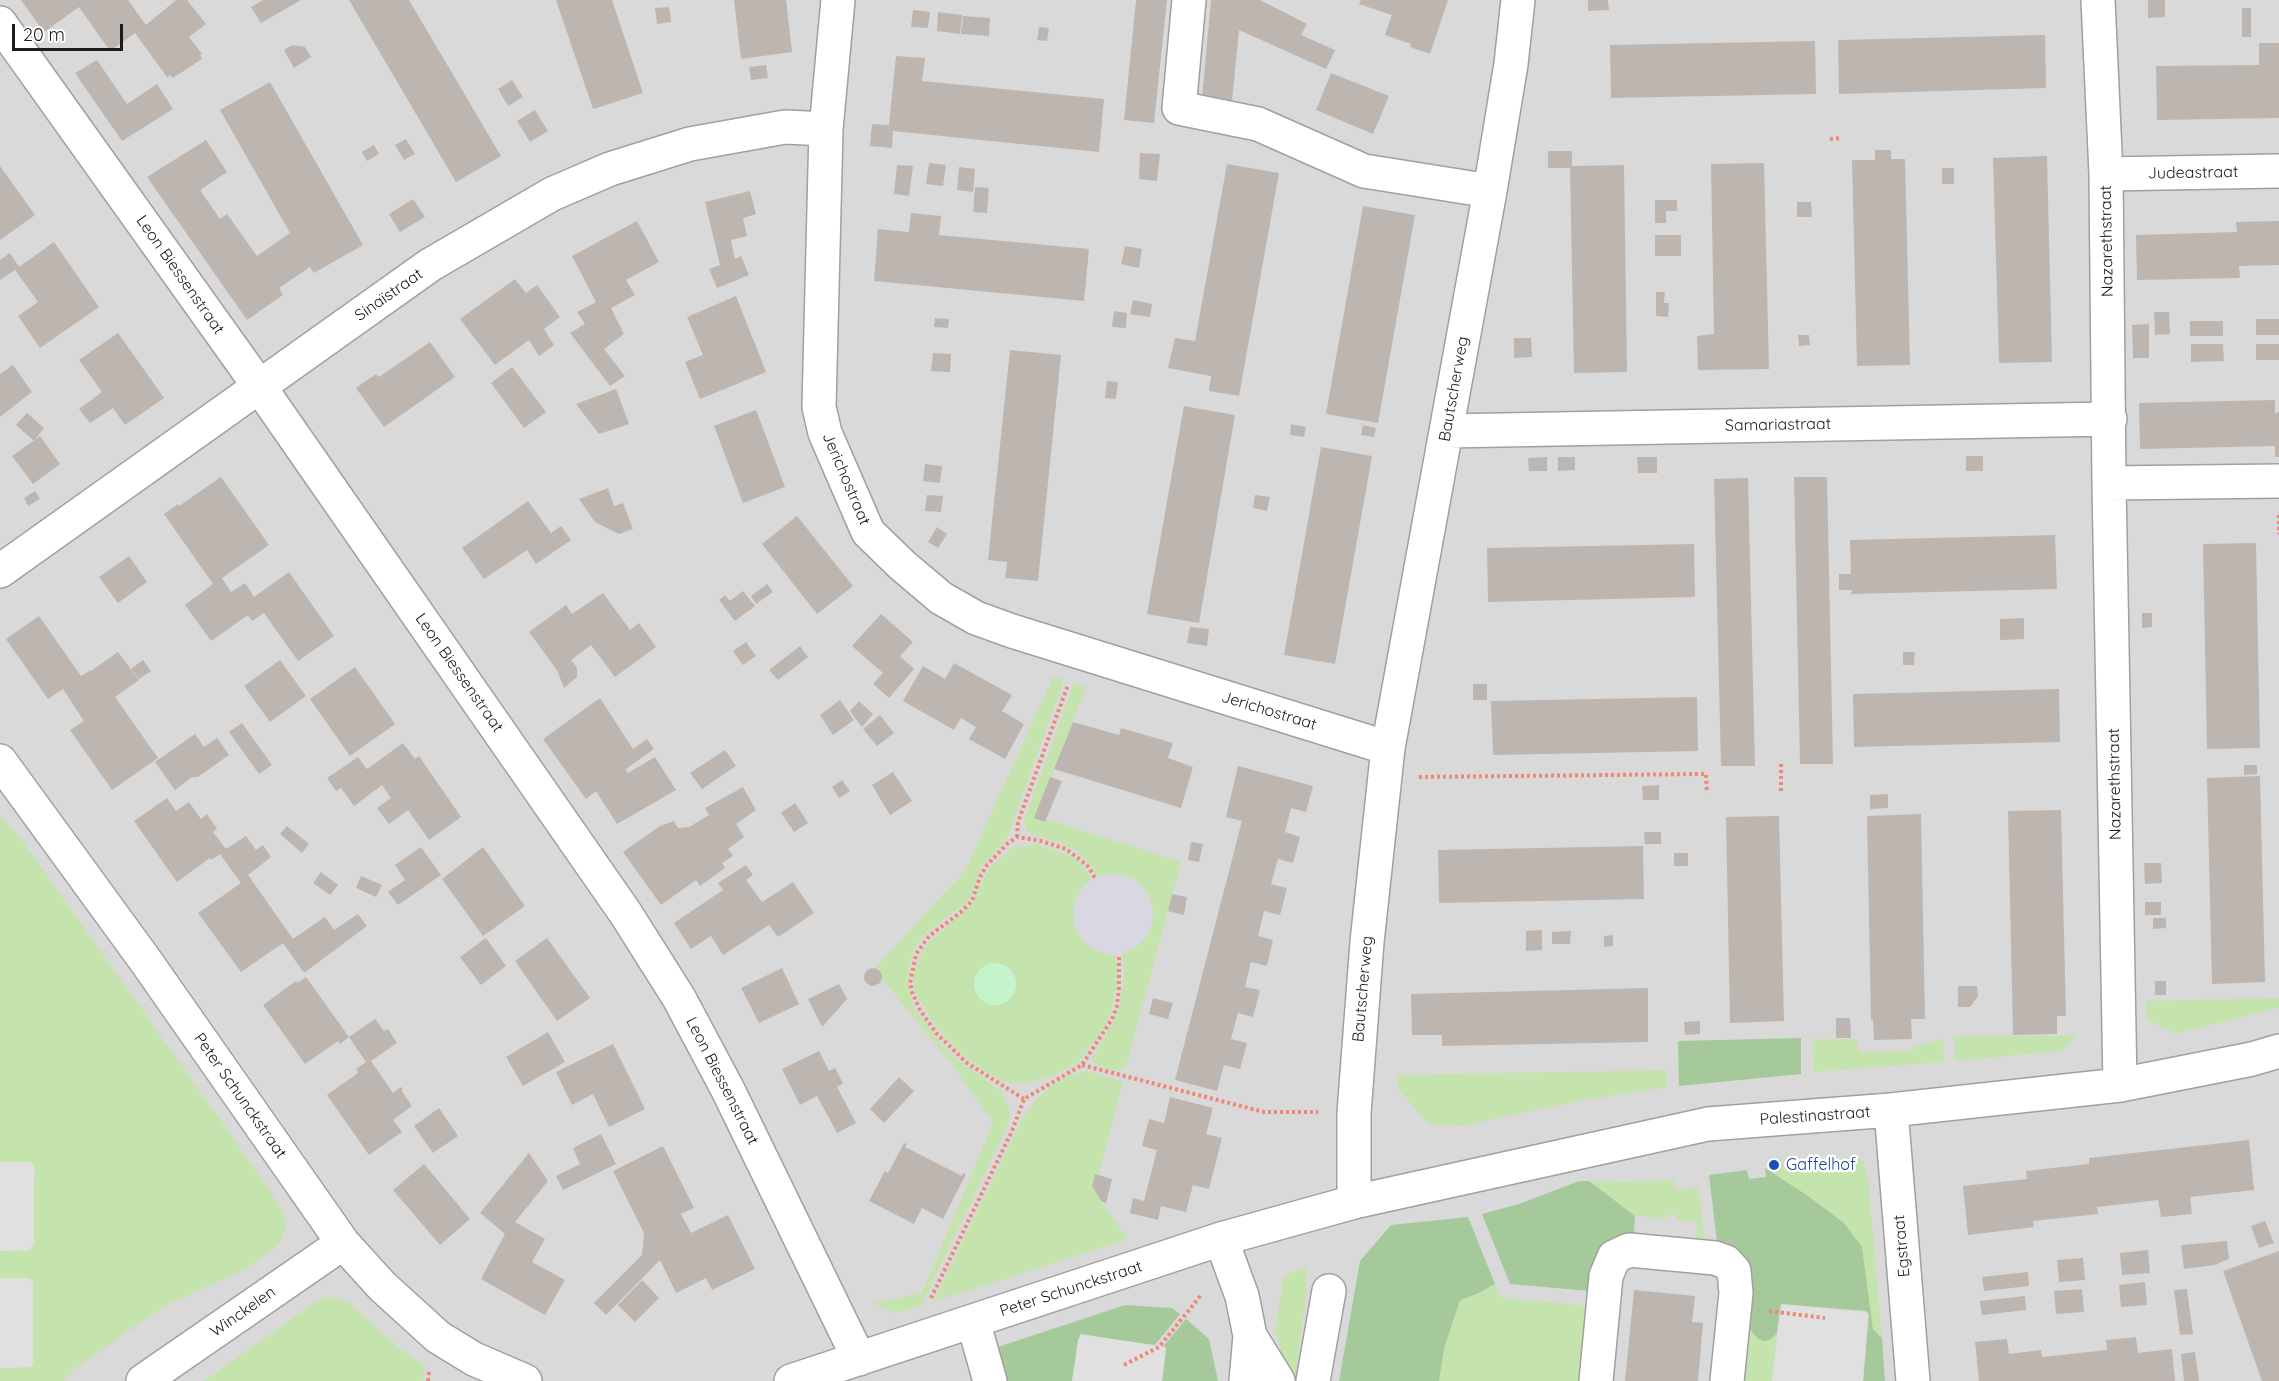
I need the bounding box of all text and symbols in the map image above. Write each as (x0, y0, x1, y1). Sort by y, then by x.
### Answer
scale bar (15, 12, 126, 50)
text: 20 m (23, 23, 65, 46)
street label: Judeastraat (2148, 163, 2238, 183)
street label: Nazarethstraat (2096, 185, 2118, 297)
street label: Leon Biessenstraat (132, 212, 228, 338)
street label: Sinaïstraat (351, 265, 427, 325)
street label: Bautscherweg (1435, 335, 1473, 443)
street label: Samariastraat (1725, 414, 1831, 436)
street label: Jerichostraat (818, 430, 874, 528)
street label: Leon Biessenstraat (411, 610, 507, 736)
street label: Jerichostraat (1219, 687, 1319, 735)
street label: Nazarethstraat (2104, 728, 2126, 840)
street label: Bautscherweg (1349, 935, 1377, 1043)
street label: Leon Biessenstraat (681, 1014, 763, 1148)
street label: Peter Schunckstraat (189, 1030, 291, 1162)
street label: Palestinastraat (1759, 1103, 1871, 1129)
place label: Gaffelhof (1786, 1155, 1856, 1175)
marker: Gaffelhof (1767, 1158, 1781, 1172)
street label: Egstraat (1890, 1214, 1914, 1278)
street label: Peter Schunckstraat (997, 1257, 1145, 1321)
street label: Winckelen (207, 1282, 279, 1342)

